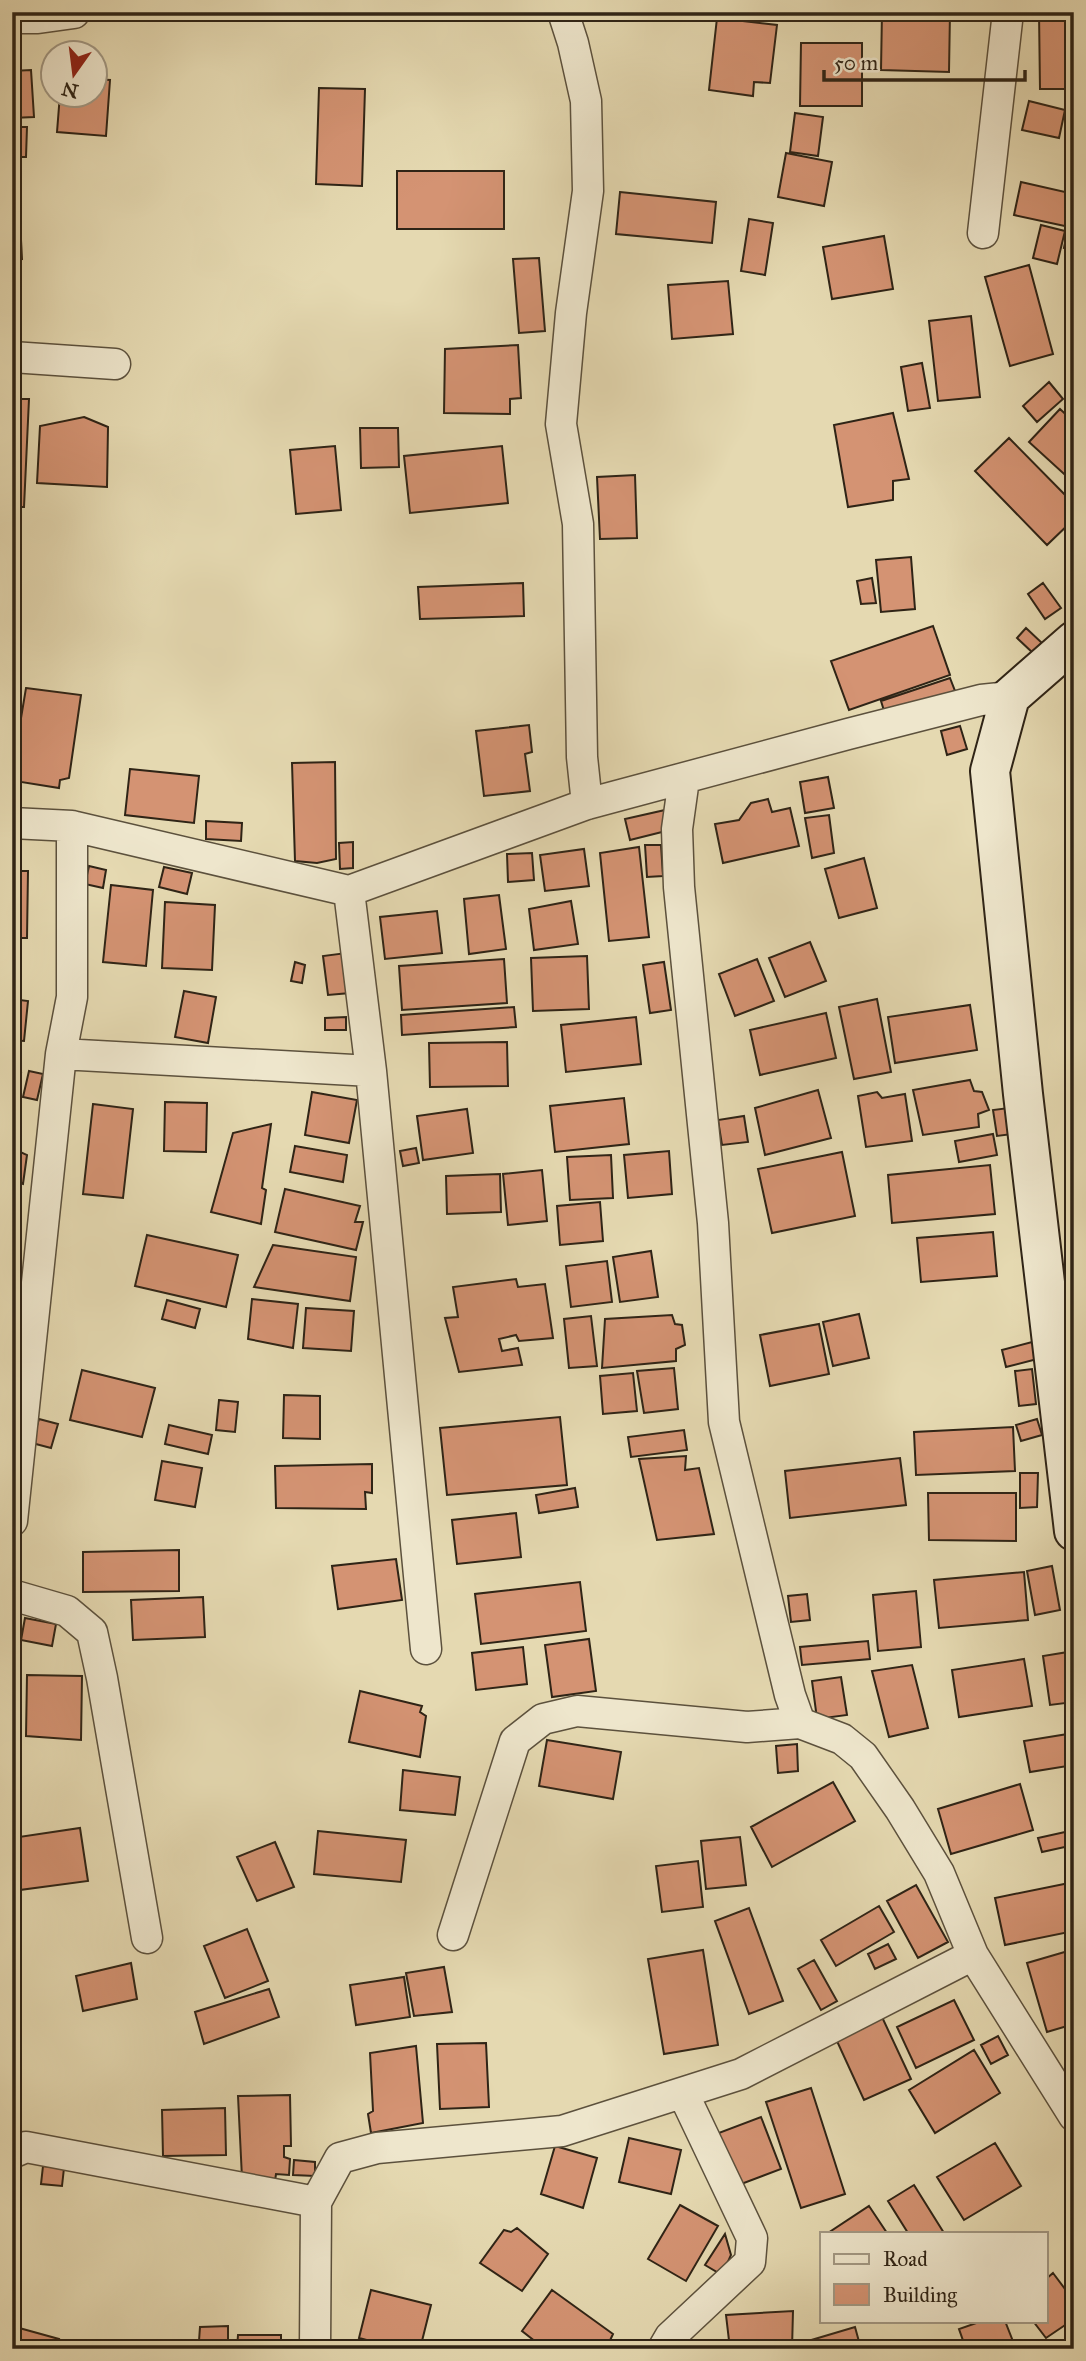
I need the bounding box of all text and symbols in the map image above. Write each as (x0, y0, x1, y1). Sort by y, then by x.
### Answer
north arrow (38, 38, 108, 108)
scale bar (824, 38, 1025, 82)
text: 50 m (834, 50, 879, 76)
text: N (59, 77, 81, 103)
legend (820, 2232, 1048, 2322)
text: Road (883, 2246, 928, 2272)
text: Building (883, 2282, 957, 2308)

